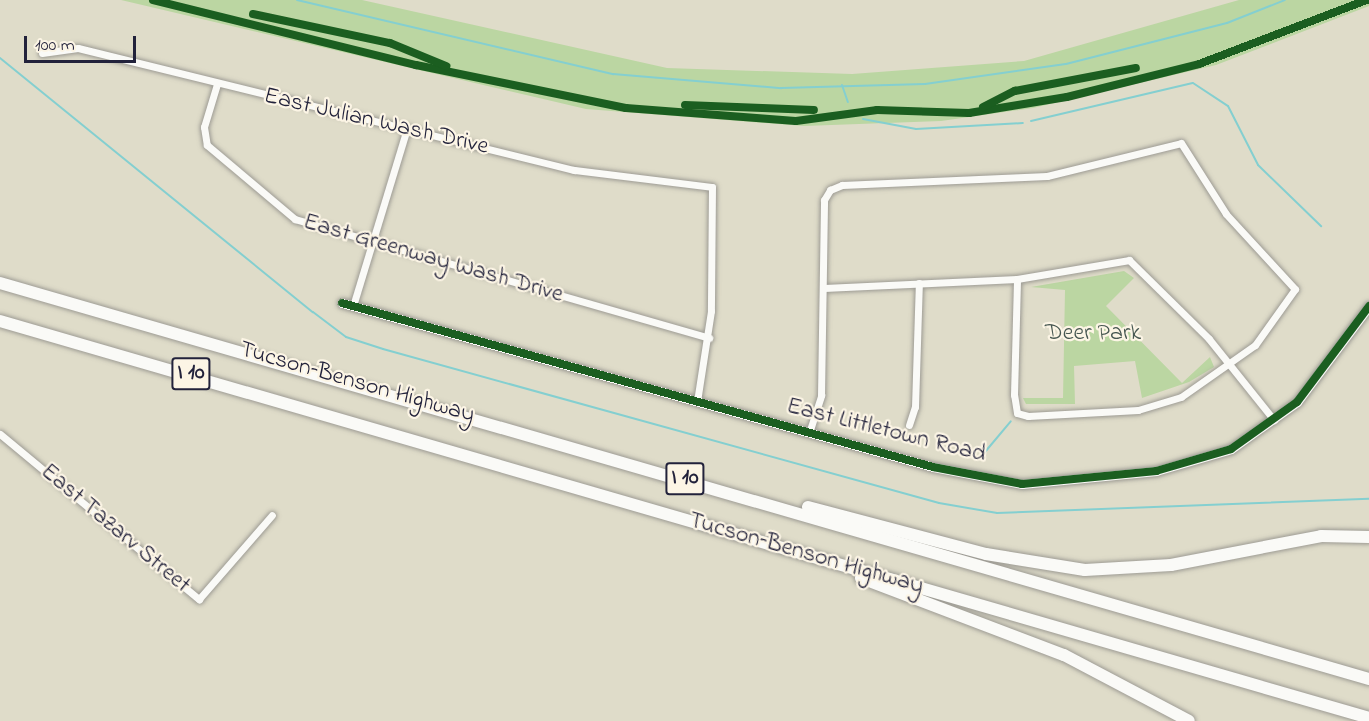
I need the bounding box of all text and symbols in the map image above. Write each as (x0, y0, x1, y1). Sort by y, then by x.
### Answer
scale bar (27, 24, 140, 62)
text: 100 m (35, 33, 75, 59)
street label: East Julian Wash Drive (261, 82, 491, 162)
street label: East Greenway Wash Drive (300, 208, 566, 310)
park label: Deer Park (1045, 320, 1141, 348)
street label: Tucson–Benson Highway (236, 336, 478, 430)
road number: I 10 (170, 355, 212, 393)
street label: East Littletown Road (783, 392, 989, 470)
street label: East Tazarv Street (34, 458, 196, 600)
road number: I 10 (664, 460, 706, 498)
street label: Tucson–Benson Highway (685, 507, 927, 601)

